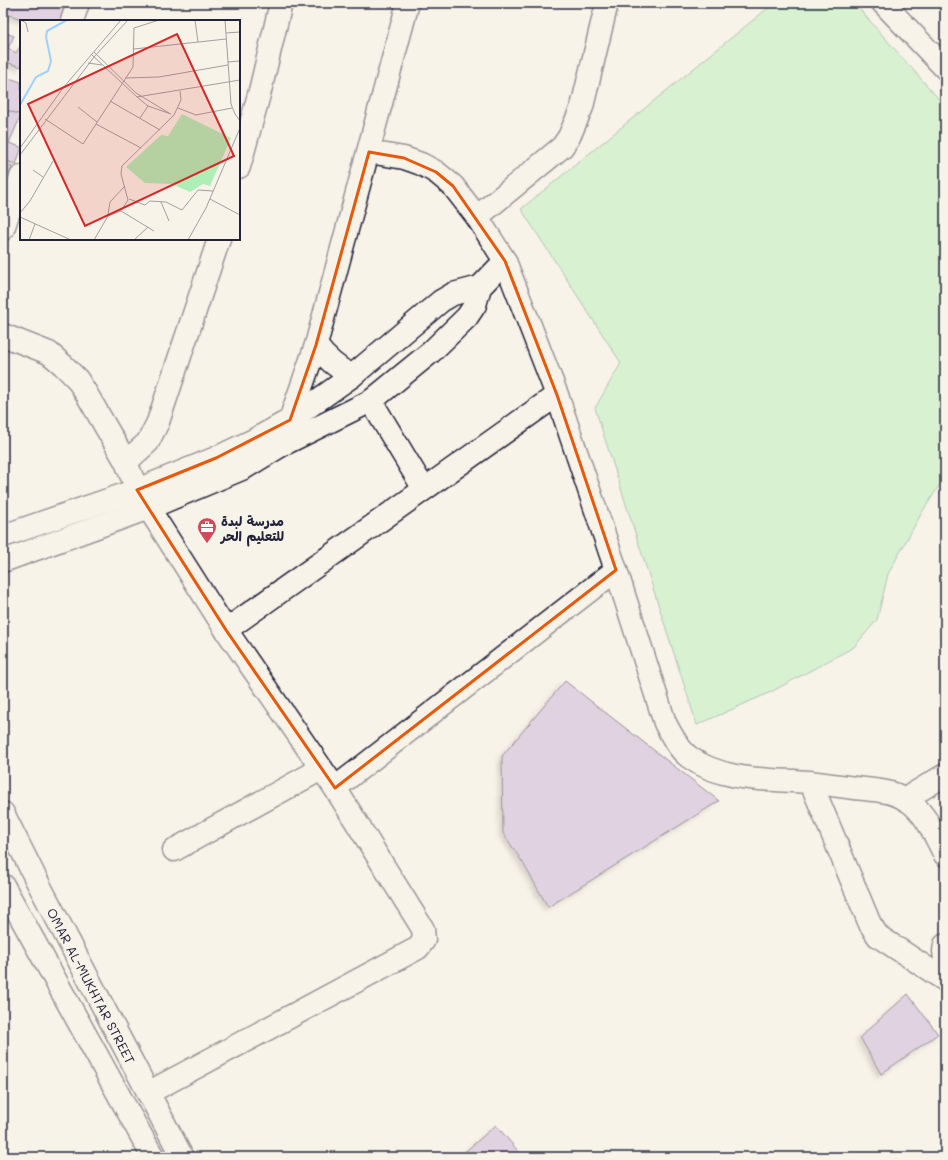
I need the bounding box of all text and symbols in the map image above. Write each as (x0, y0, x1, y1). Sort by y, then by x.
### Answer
inset map (20, 20, 240, 240)
place label: مدرسة لبدة للتعليم الحر (219, 512, 284, 547)
office icon: مدرسة لبدة للتعليم الحر (196, 516, 218, 544)
street label: OMAR AL-MUKHTAR STREET (44, 905, 140, 1066)

